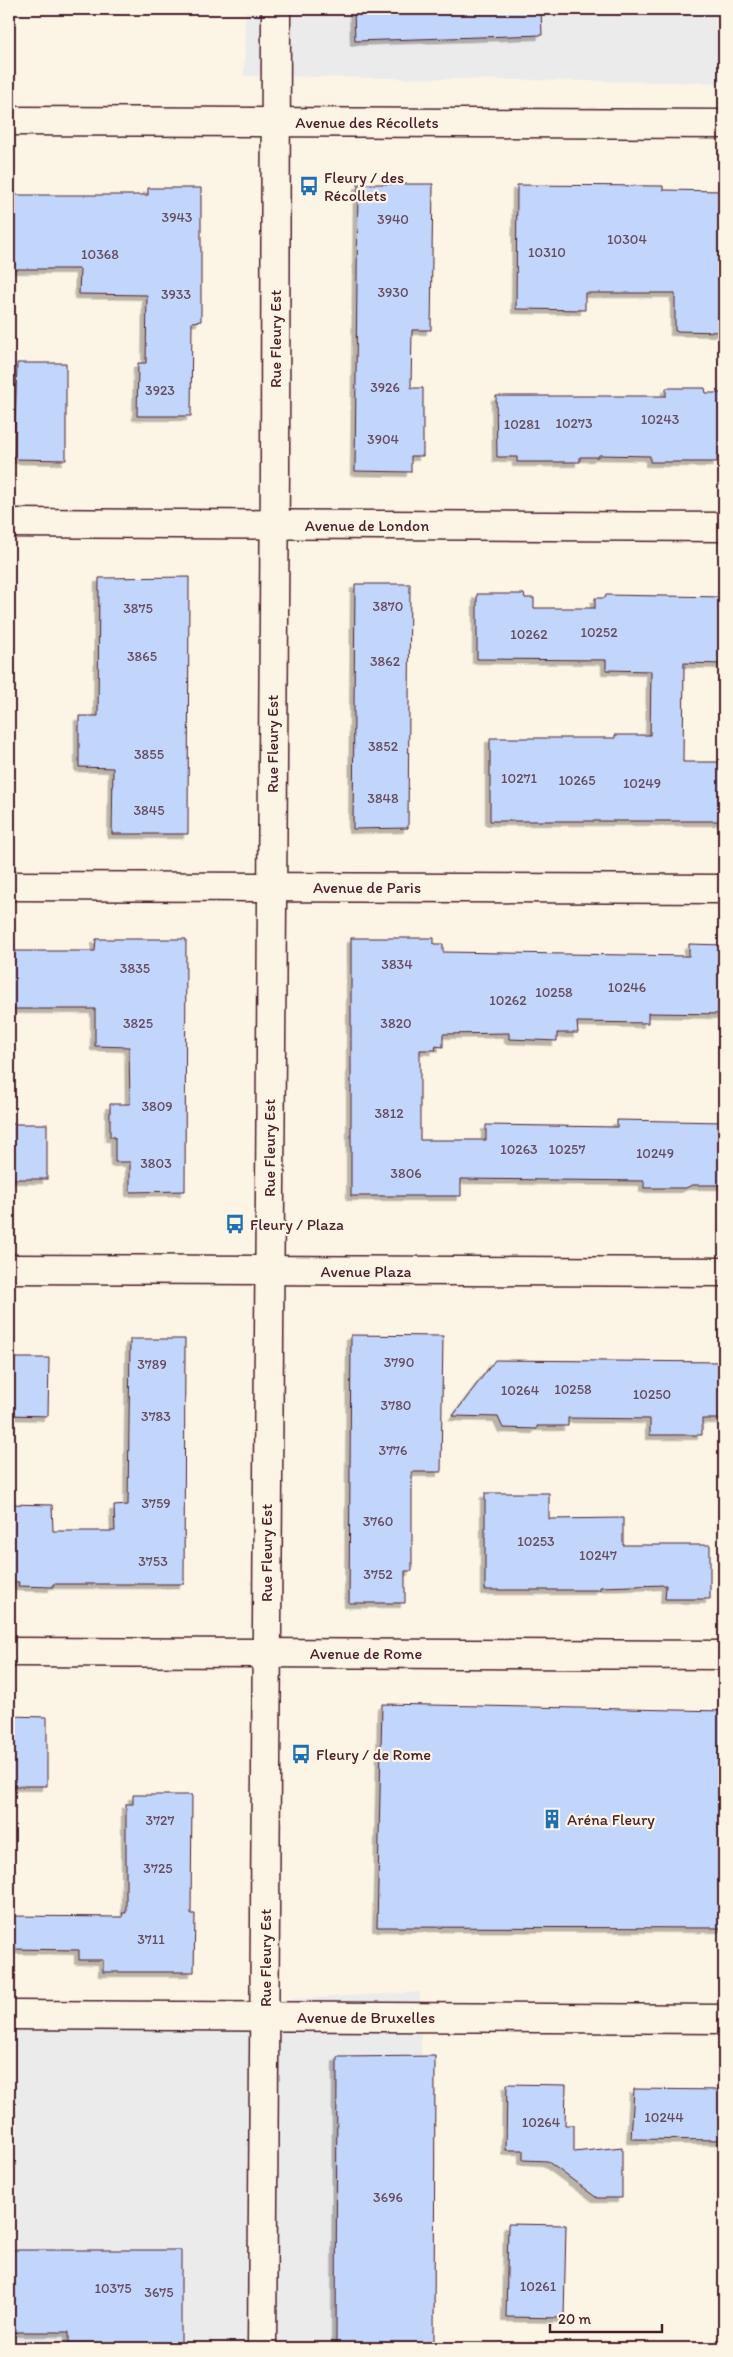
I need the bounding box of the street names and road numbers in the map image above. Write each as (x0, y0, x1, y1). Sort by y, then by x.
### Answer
street label: Avenue des Récollets (295, 113, 439, 132)
street label: Rue Fleury Est (266, 290, 285, 388)
street label: Avenue de London (305, 516, 429, 535)
street label: Rue Fleury Est (263, 695, 282, 793)
street label: Avenue de Paris (313, 878, 421, 897)
street label: Rue Fleury Est (260, 1099, 279, 1197)
street label: Avenue Plaza (321, 1262, 412, 1281)
street label: Rue Fleury Est (257, 1504, 276, 1602)
street label: Avenue de Rome (310, 1644, 423, 1663)
street label: Rue Fleury Est (256, 1909, 275, 2007)
street label: Avenue de Bruxelles (297, 2008, 435, 2027)

